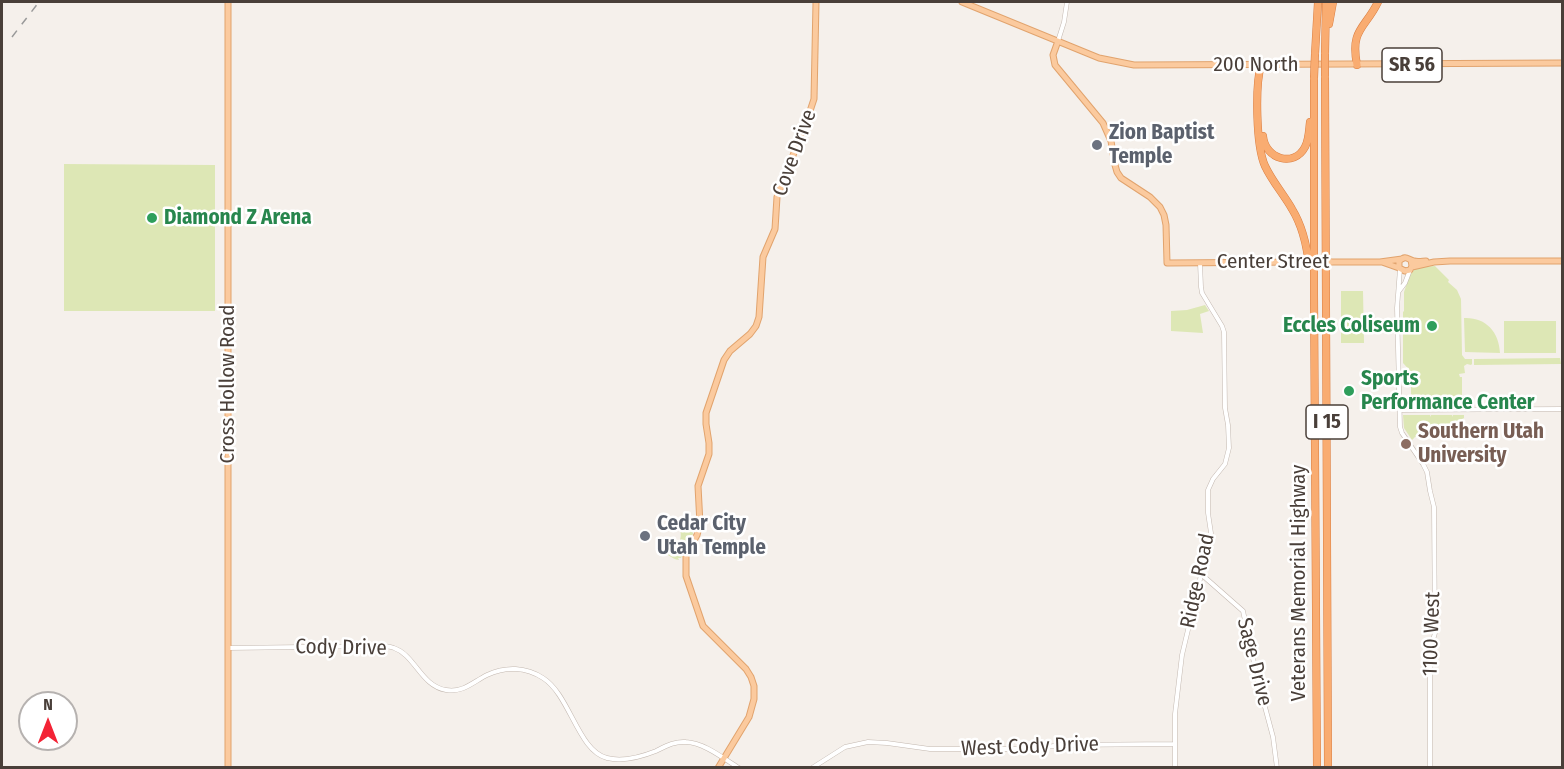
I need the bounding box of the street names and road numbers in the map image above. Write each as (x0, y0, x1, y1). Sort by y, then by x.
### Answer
road number: SR 56 (1382, 48, 1442, 82)
street label: 200 North (1213, 52, 1299, 78)
street label: Cove Drive (768, 106, 822, 200)
street label: Center Street (1217, 249, 1329, 275)
street label: Cross Hollow Road (215, 305, 241, 463)
road number: I 15 (1306, 405, 1348, 439)
street label: Veterans Memorial Highway (1286, 465, 1312, 701)
street label: Ridge Road (1176, 531, 1220, 631)
street label: 1100 West (1418, 591, 1446, 677)
street label: Sage Drive (1231, 615, 1277, 709)
street label: Cody Drive (295, 635, 387, 661)
street label: West Cody Drive (961, 732, 1099, 762)

